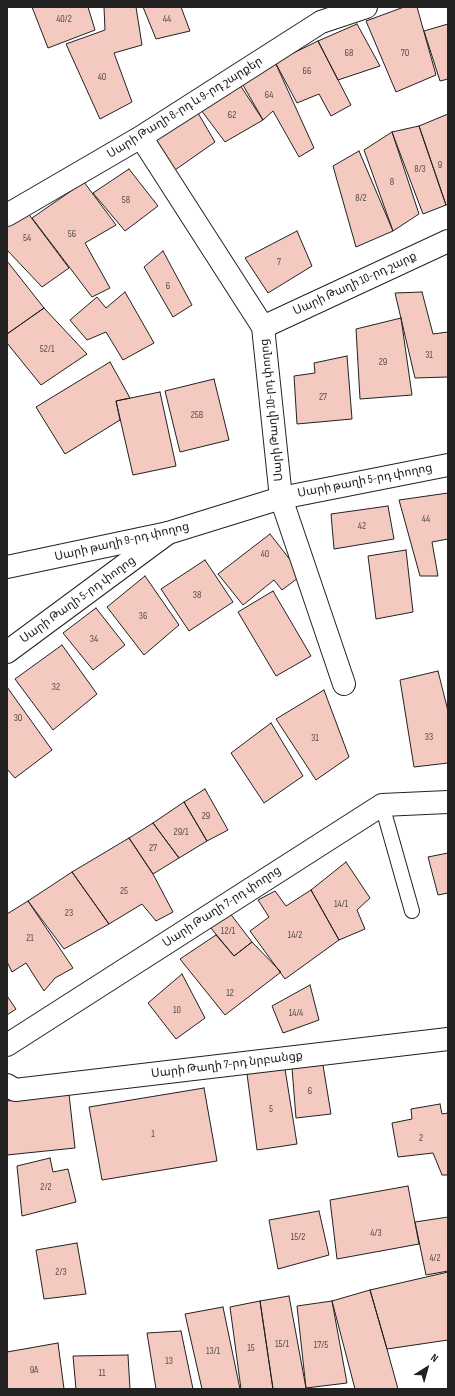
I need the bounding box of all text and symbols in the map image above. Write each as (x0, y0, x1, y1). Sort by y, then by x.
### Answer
house number: 40/2 (56, 13, 72, 25)
house number: 44 (163, 13, 171, 25)
house number: 68 (345, 47, 353, 59)
house number: 70 (401, 47, 409, 59)
street label: Սարի Թաղի 8-րդ և 9-րդ շարքեր (105, 54, 265, 162)
house number: 66 (303, 65, 311, 77)
house number: 40 (98, 71, 106, 83)
house number: 64 (265, 89, 273, 101)
house number: 62 (228, 109, 236, 121)
house number: 9 (438, 159, 442, 171)
house number: 8/3 (414, 163, 426, 175)
house number: 8 (390, 176, 394, 188)
house number: 8/2 (355, 192, 367, 204)
house number: 58 (122, 194, 130, 206)
house number: 56 (68, 228, 76, 240)
house number: 54 (23, 232, 31, 244)
street label: Սարի Թաղի 10-րդ շարք (291, 249, 419, 319)
house number: 7 (277, 256, 281, 268)
house number: 6 (166, 280, 170, 292)
street label: Սարի Թաղի 10-րդ փողոց (257, 338, 287, 482)
house number: 52/1 (40, 343, 54, 355)
house number: 31 (425, 349, 433, 361)
house number: 29 (379, 356, 387, 368)
house number: 27 (319, 391, 327, 403)
house number: 25B (191, 409, 203, 421)
street label: Սարի թաղի 5-րդ փողոց (296, 461, 434, 501)
house number: 44 (422, 513, 430, 525)
street label: Սարի թաղի 9-րդ փողոց (53, 520, 191, 564)
house number: 42 (358, 520, 366, 532)
house number: 40 (261, 548, 269, 560)
street label: Սարի Թաղի 5-րդ փողոց (18, 553, 138, 647)
house number: 38 (193, 589, 201, 601)
house number: 36 (139, 610, 147, 622)
house number: 34 (90, 633, 98, 645)
house number: 32 (52, 681, 60, 693)
house number: 30 (14, 712, 22, 724)
house number: 33 (425, 731, 433, 743)
house number: 31 (311, 732, 319, 744)
house number: 29 (202, 810, 210, 822)
house number: 29/1 (174, 826, 188, 838)
house number: 27 (149, 842, 157, 854)
street label: Սարի Թաղի 7-րդ փողոց (160, 863, 284, 951)
house number: 25 (120, 885, 128, 897)
house number: 14/1 (334, 898, 348, 910)
house number: 23 (65, 907, 73, 919)
house number: 12/1 (221, 925, 235, 937)
house number: 14/2 (288, 929, 302, 941)
house number: 21 (26, 932, 34, 944)
house number: 12 (226, 987, 234, 999)
house number: 10 (173, 1004, 181, 1016)
house number: 14/4 (289, 1007, 303, 1019)
street label: Սարի Թաղի 7-րդ նրբանցք (150, 1049, 304, 1081)
house number: 6 (308, 1085, 312, 1097)
house number: 5 (269, 1103, 273, 1115)
house number: 1 (151, 1128, 155, 1140)
house number: 2 (419, 1132, 423, 1144)
house number: 2/2 (40, 1181, 52, 1193)
house number: 4/3 (370, 1227, 382, 1239)
house number: 15/2 (291, 1231, 305, 1243)
house number: 4/2 (429, 1252, 441, 1264)
house number: 2/3 (55, 1266, 67, 1278)
house number: 15/1 (275, 1338, 289, 1350)
house number: 17/5 (314, 1339, 328, 1351)
house number: 15 (247, 1342, 255, 1354)
house number: 13/1 (206, 1345, 220, 1357)
north arrow (407, 1348, 447, 1388)
text: N (428, 1351, 441, 1365)
house number: 13 (165, 1355, 173, 1367)
house number: 9А (30, 1364, 38, 1376)
house number: 11 (99, 1367, 105, 1379)

